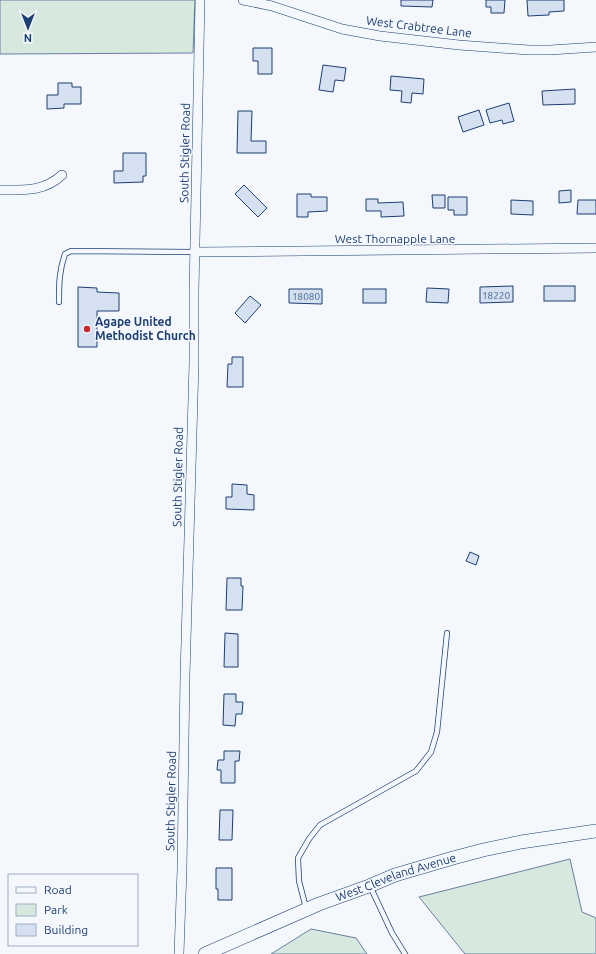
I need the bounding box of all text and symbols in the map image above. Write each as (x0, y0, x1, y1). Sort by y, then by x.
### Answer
north arrow (8, 8, 48, 48)
street label: West Crabtree Lane (366, 14, 473, 39)
text: N (24, 32, 32, 44)
street label: South Stigler Road (177, 103, 192, 203)
street label: West Thornapple Lane (335, 232, 455, 245)
house number: 18220 (482, 290, 510, 301)
house number: 18080 (292, 291, 320, 302)
place label: Agape United Methodist Church (95, 315, 196, 342)
marker: Agape United Methodist Church (82, 324, 92, 334)
street label: South Stigler Road (170, 427, 185, 527)
street label: South Stigler Road (163, 751, 178, 851)
street label: West Cleveland Avenue (334, 850, 457, 903)
legend (8, 874, 138, 946)
text: Road (44, 883, 72, 896)
text: Park (44, 903, 68, 916)
text: Building (44, 923, 88, 936)

